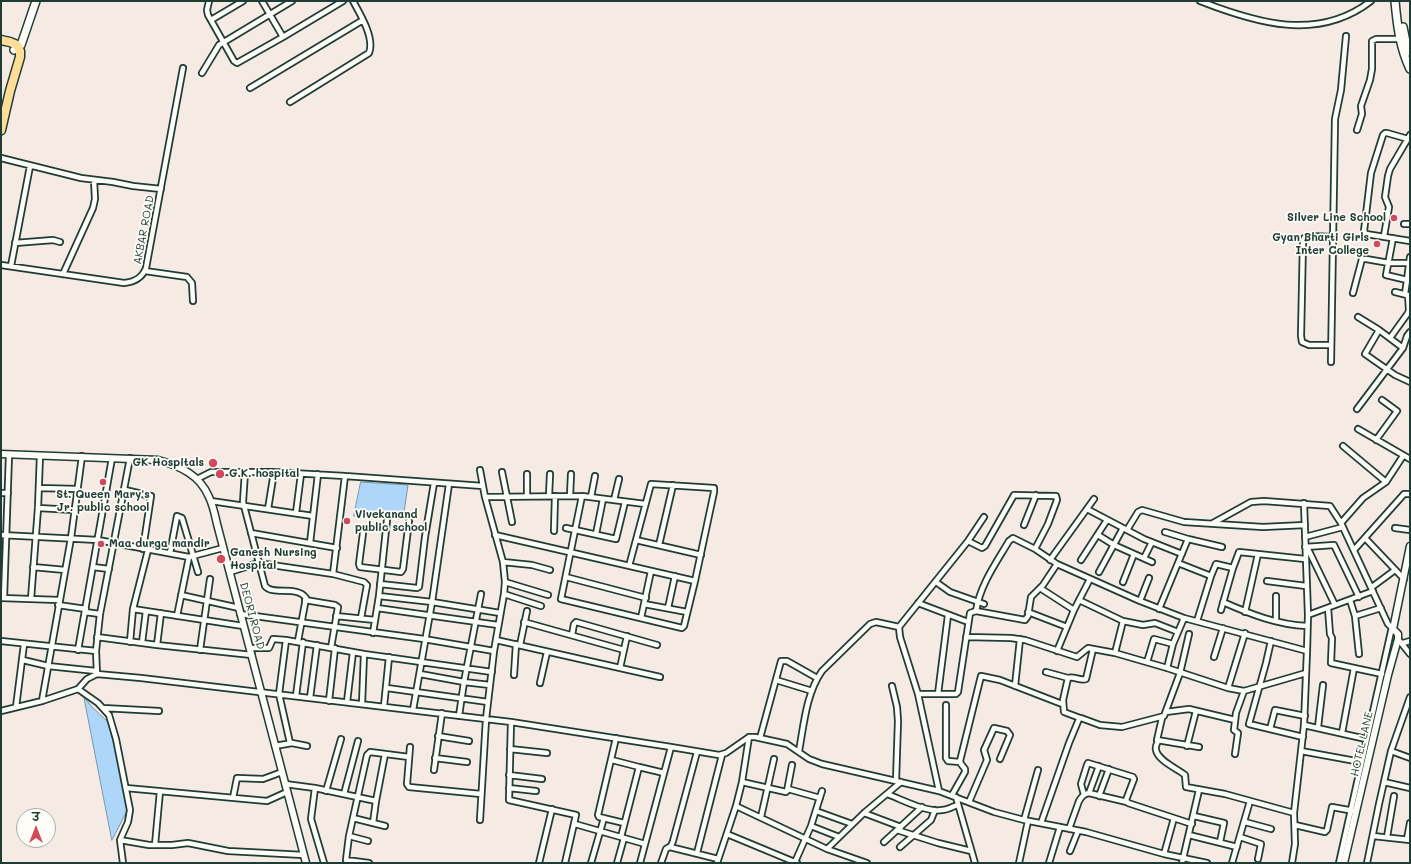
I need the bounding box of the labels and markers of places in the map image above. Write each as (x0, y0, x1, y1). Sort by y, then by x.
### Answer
place label: Silver Line School (1287, 211, 1386, 225)
marker: Silver Line School (1389, 213, 1399, 223)
place label: Gyan Bharti Girls Inter College (1272, 231, 1369, 257)
marker: Gyan Bharti Girls Inter College (1372, 239, 1382, 249)
place label: GK Hospitals (132, 456, 204, 470)
marker: GK Hospitals (207, 457, 219, 469)
place label: G.K. hospital (229, 467, 299, 481)
marker: G.K. hospital (214, 468, 226, 480)
marker: St. Queen Mary's Jr. public school (98, 477, 108, 487)
place label: St. Queen Mary's Jr. public school (56, 488, 150, 514)
place label: Vivekanand public school (355, 508, 427, 534)
marker: Vivekanand public school (342, 516, 352, 526)
place label: Maa durga mandir (109, 537, 210, 551)
marker: Maa durga mandir (96, 539, 106, 549)
place label: Ganesh Nursing Hospital (230, 546, 317, 572)
marker: Ganesh Nursing Hospital (215, 553, 227, 565)

